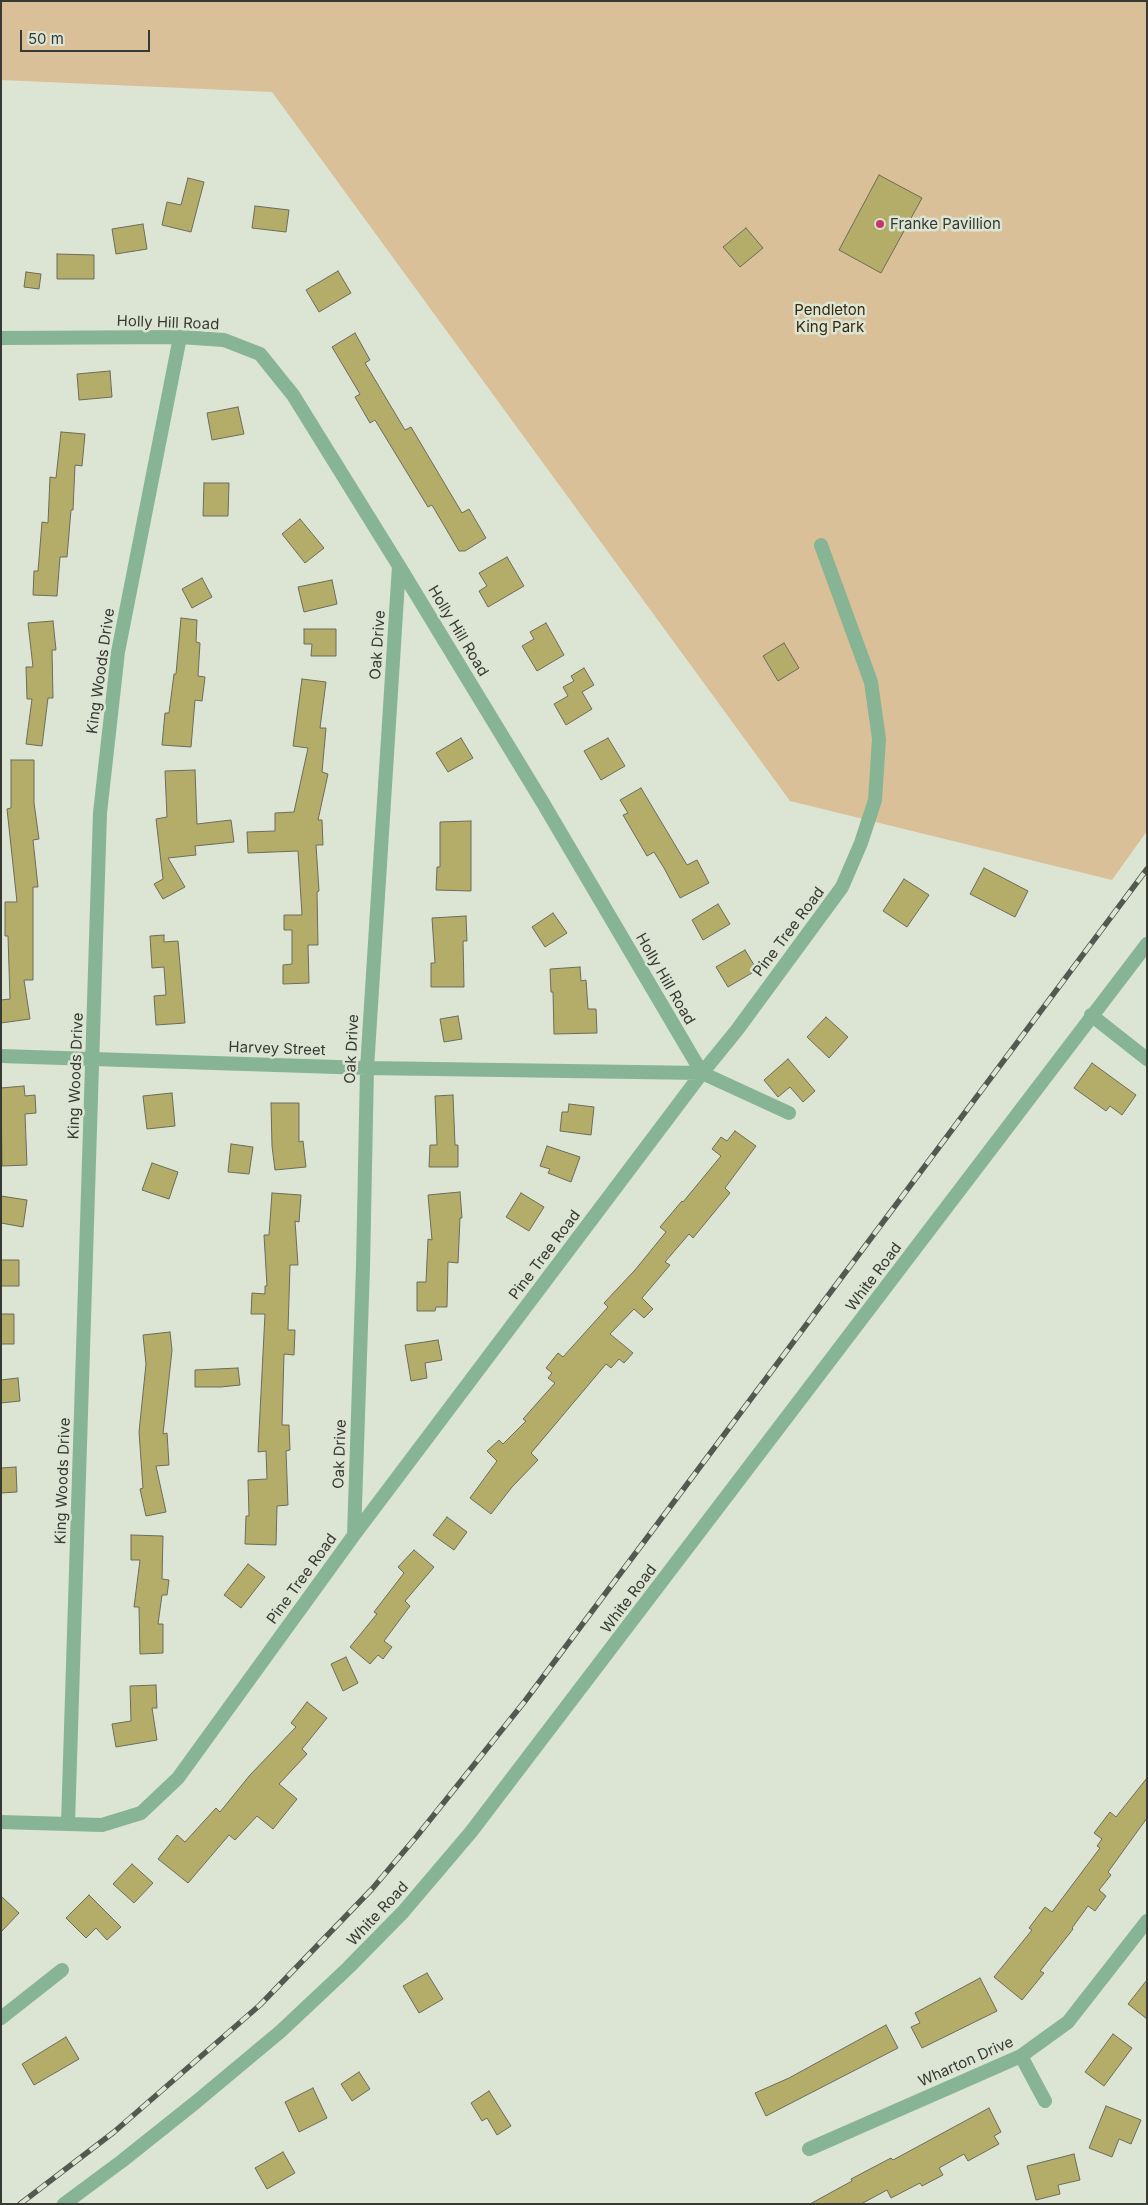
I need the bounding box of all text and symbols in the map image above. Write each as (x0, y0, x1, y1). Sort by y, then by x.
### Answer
scale bar (22, 20, 152, 52)
text: 50 m (28, 29, 64, 48)
place label: Franke Pavillion (890, 215, 1001, 233)
marker: Franke Pavillion (874, 218, 886, 230)
park label: Pendleton King Park (794, 301, 866, 336)
street label: Holly Hill Road (116, 312, 220, 334)
street label: Holly Hill Road (424, 582, 492, 680)
street label: King Woods Drive (83, 607, 119, 735)
street label: Oak Drive (367, 610, 389, 680)
street label: Pine Tree Road (750, 884, 828, 980)
street label: Holly Hill Road (632, 930, 698, 1028)
street label: King Woods Drive (65, 1012, 87, 1140)
street label: Oak Drive (341, 1014, 363, 1084)
street label: Harvey Street (228, 1038, 326, 1060)
street label: Pine Tree Road (506, 1207, 584, 1303)
street label: White Road (842, 1239, 906, 1315)
street label: King Woods Drive (52, 1417, 74, 1545)
street label: Oak Drive (330, 1419, 350, 1489)
street label: Pine Tree Road (263, 1530, 341, 1628)
street label: White Road (597, 1561, 661, 1637)
street label: White Road (344, 1878, 412, 1950)
street label: Wharton Drive (916, 2033, 1016, 2091)

